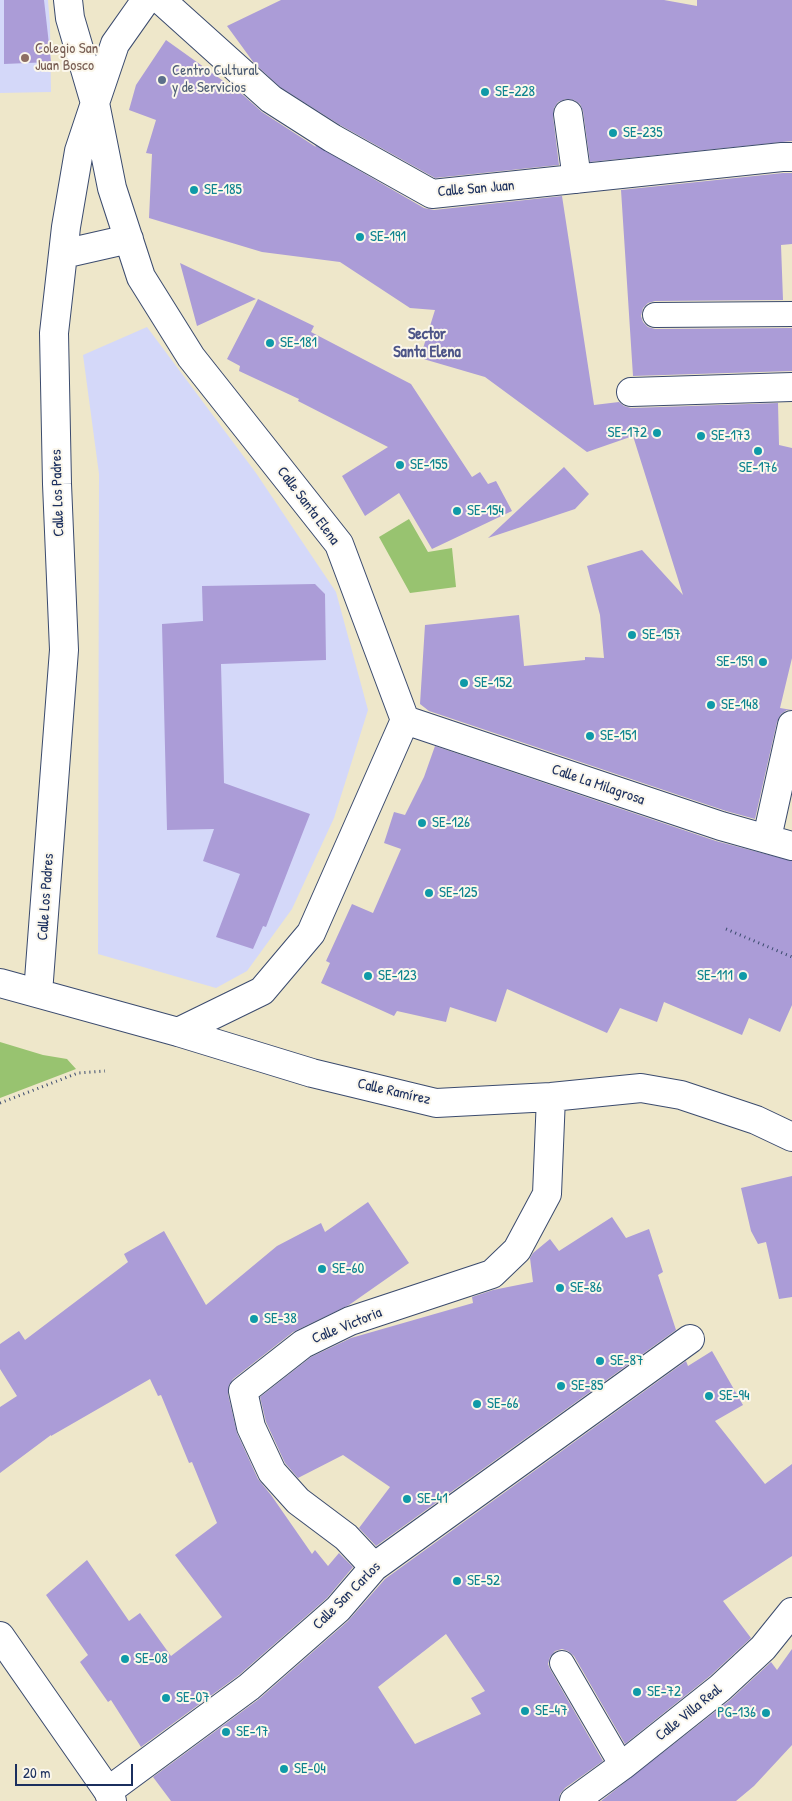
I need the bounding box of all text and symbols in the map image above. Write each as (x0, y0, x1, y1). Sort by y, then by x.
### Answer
place label: Colegio San Juan Bosco (35, 40, 98, 75)
marker: Colegio San Juan Bosco (19, 52, 31, 64)
place label: Centro Cultural y de Servicios (172, 62, 258, 97)
marker: Centro Cultural y de Servicios (156, 74, 168, 86)
place label: SE-228 (495, 83, 535, 101)
marker: SE-228 (479, 86, 491, 98)
place label: SE-235 (623, 124, 663, 142)
marker: SE-235 (607, 127, 619, 139)
street label: Calle San Juan (437, 177, 515, 201)
place label: SE-185 (204, 181, 242, 199)
marker: SE-185 (188, 184, 200, 196)
place label: SE-191 (370, 228, 406, 246)
marker: SE-191 (354, 231, 366, 243)
district label: Sector Santa Elena (393, 325, 461, 363)
place label: SE-181 (280, 334, 317, 352)
marker: SE-181 (264, 337, 276, 349)
place label: SE-172 (608, 424, 647, 442)
marker: SE-172 (651, 427, 663, 439)
place label: SE-173 (711, 427, 750, 445)
marker: SE-173 (695, 430, 707, 442)
marker: SE-176 (752, 445, 764, 457)
street label: Calle Los Padres (47, 449, 69, 537)
place label: SE-155 (410, 456, 448, 474)
marker: SE-155 (394, 459, 406, 471)
place label: SE-176 (739, 459, 777, 477)
street label: Calle Santa Elena (273, 463, 343, 549)
place label: SE-154 (467, 502, 504, 520)
marker: SE-154 (451, 505, 463, 517)
place label: SE-157 (642, 626, 681, 644)
marker: SE-157 (626, 629, 638, 641)
place label: SE-159 (716, 653, 753, 671)
marker: SE-159 (757, 656, 769, 668)
place label: SE-152 (474, 674, 512, 692)
marker: SE-152 (458, 677, 470, 689)
place label: SE-148 (721, 696, 758, 714)
marker: SE-148 (705, 699, 717, 711)
place label: SE-151 (600, 727, 637, 745)
marker: SE-151 (584, 730, 596, 742)
street label: Calle La Milagrosa (549, 761, 647, 809)
place label: SE-126 (432, 814, 470, 832)
marker: SE-126 (416, 817, 428, 829)
street label: Calle Los Padres (34, 853, 58, 941)
place label: SE-125 (439, 884, 477, 902)
marker: SE-125 (423, 887, 435, 899)
place label: SE-123 (378, 967, 417, 985)
place label: SE-111 (697, 967, 733, 985)
marker: SE-123 (362, 970, 374, 982)
marker: SE-111 (737, 970, 749, 982)
street label: Calle Ramírez (356, 1075, 432, 1109)
place label: SE-60 (332, 1260, 364, 1278)
marker: SE-60 (316, 1263, 328, 1275)
place label: SE-86 (570, 1279, 602, 1297)
marker: SE-86 (554, 1282, 566, 1294)
street label: Calle Victoria (309, 1304, 385, 1348)
place label: SE-38 (264, 1310, 297, 1328)
marker: SE-38 (248, 1313, 260, 1325)
place label: SE-87 (610, 1352, 643, 1370)
marker: SE-87 (594, 1355, 606, 1367)
place label: SE-85 (571, 1377, 603, 1395)
marker: SE-85 (555, 1380, 567, 1392)
place label: SE-94 (719, 1387, 750, 1405)
marker: SE-94 (703, 1390, 715, 1402)
place label: SE-66 (487, 1395, 519, 1413)
marker: SE-66 (471, 1398, 483, 1410)
place label: SE-41 (417, 1490, 448, 1508)
marker: SE-41 (401, 1493, 413, 1505)
street label: Calle San Carlos (309, 1558, 385, 1634)
place label: SE-52 (467, 1572, 500, 1590)
marker: SE-52 (451, 1575, 463, 1587)
place label: SE-08 (135, 1650, 168, 1668)
marker: SE-08 (119, 1653, 131, 1665)
street label: Calle Villa Real (652, 1681, 726, 1745)
place label: SE-72 (647, 1683, 681, 1701)
marker: SE-72 (631, 1686, 643, 1698)
place label: SE-07 (176, 1689, 210, 1707)
marker: SE-07 (160, 1692, 172, 1704)
place label: SE-47 (535, 1702, 568, 1720)
place label: PG-136 (717, 1704, 756, 1722)
marker: SE-47 (519, 1705, 531, 1717)
marker: PG-136 (760, 1707, 772, 1719)
place label: SE-17 (236, 1723, 268, 1741)
marker: SE-17 (220, 1726, 232, 1738)
scale bar (18, 1754, 135, 1786)
place label: SE-04 (294, 1760, 326, 1778)
text: 20 m (23, 1762, 50, 1783)
marker: SE-04 (278, 1763, 290, 1775)

